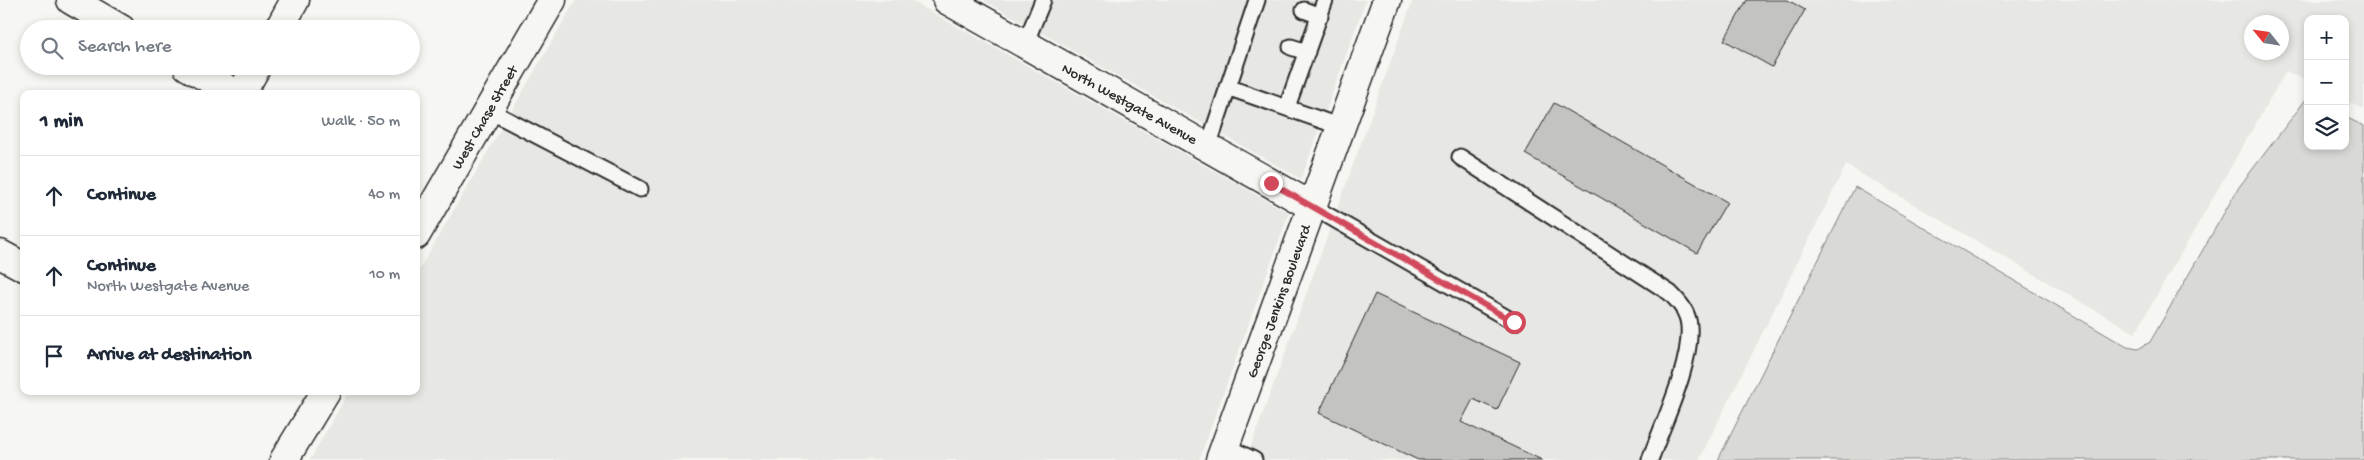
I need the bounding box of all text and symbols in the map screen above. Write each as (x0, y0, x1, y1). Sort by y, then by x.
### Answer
north arrow (2244, 15, 2289, 60)
map controls (2304, 15, 2349, 150)
button: + (2304, 15, 2349, 60)
search box (20, 20, 420, 75)
icon: search (38, 34, 66, 62)
text: Search here (78, 36, 172, 59)
street label: North Westgate Avenue (1058, 60, 1200, 150)
button: − (2304, 60, 2349, 105)
street label: West Chase Street (449, 61, 524, 173)
button: layers (2304, 105, 2349, 150)
text: 1 min (40, 110, 83, 135)
text: Walk · 50 m (322, 113, 400, 132)
route end (1260, 172, 1283, 195)
icon: ahead (40, 182, 68, 210)
text: Continue (87, 184, 156, 207)
text: 40 m (368, 186, 400, 205)
street label: George Jenkins Boulevard (1244, 222, 1316, 381)
text: Continue (87, 255, 156, 278)
icon: ahead (40, 262, 68, 290)
text: 10 m (369, 266, 400, 285)
text: North Westgate Avenue (87, 278, 249, 297)
route start (1503, 311, 1526, 334)
icon: arrive (40, 342, 68, 370)
text: Arrive at destination (87, 344, 251, 367)

